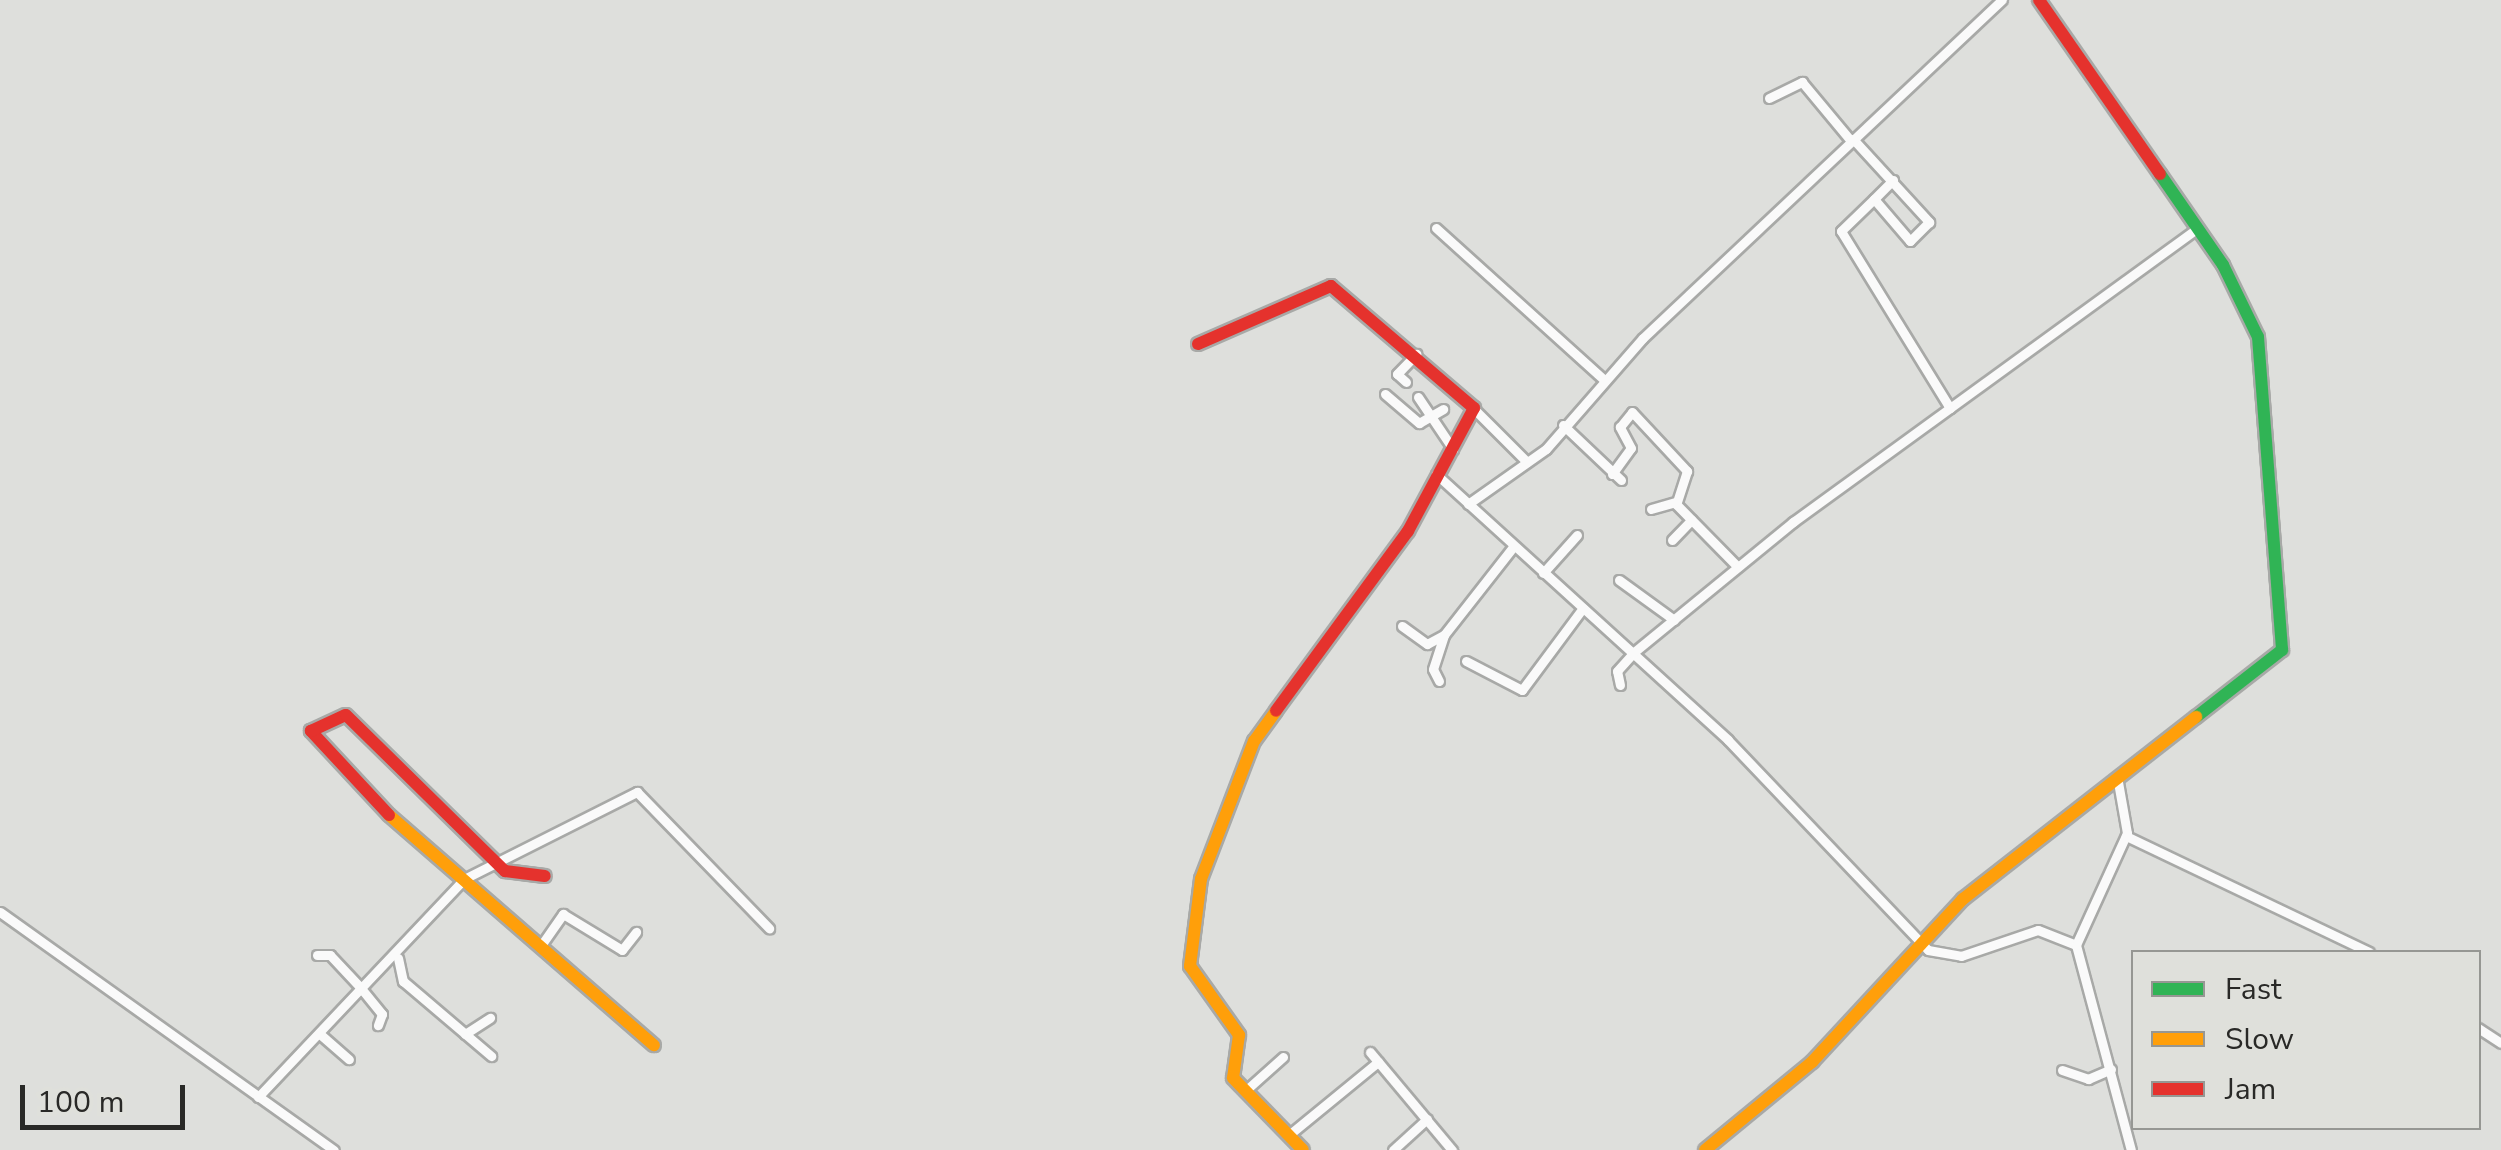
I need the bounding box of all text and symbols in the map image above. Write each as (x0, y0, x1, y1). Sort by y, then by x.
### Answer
legend (2131, 950, 2481, 1130)
text: Fast (2225, 969, 2282, 1010)
text: Slow (2225, 1019, 2294, 1060)
scale bar (25, 1065, 190, 1127)
text: Jam (2225, 1069, 2276, 1110)
text: 100 m (37, 1082, 124, 1123)

